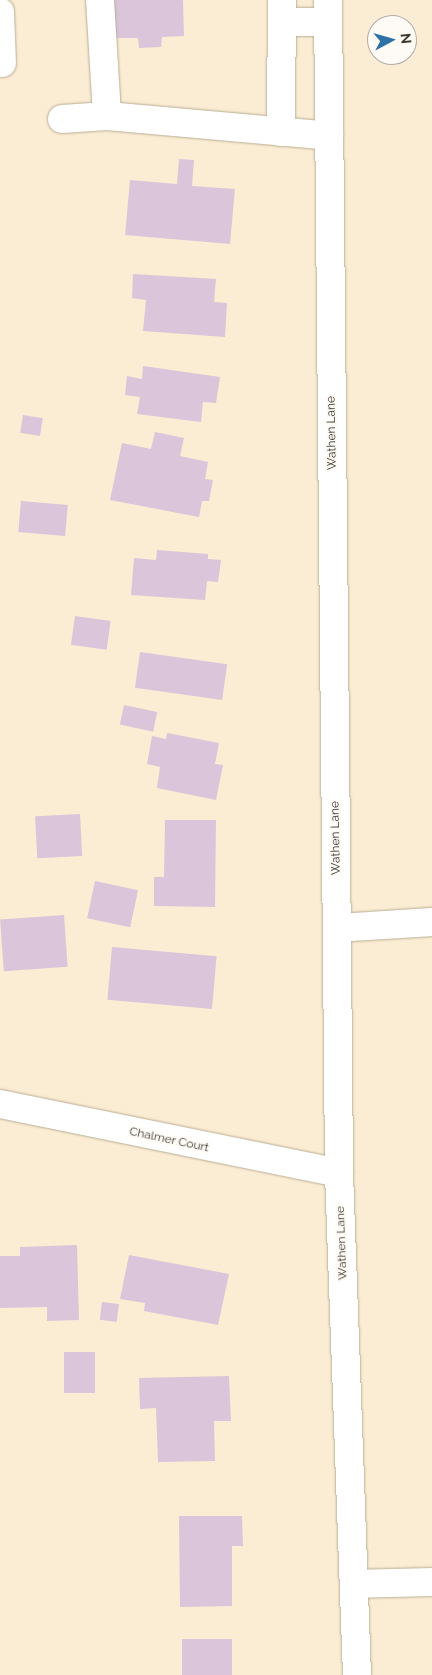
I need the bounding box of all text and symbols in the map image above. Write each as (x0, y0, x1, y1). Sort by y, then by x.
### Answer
north arrow (367, 15, 417, 65)
text: N (397, 32, 414, 45)
street label: Wathen Lane (324, 396, 340, 470)
street label: Wathen Lane (328, 801, 344, 875)
street label: Chalmer Court (128, 1125, 210, 1155)
street label: Wathen Lane (334, 1206, 350, 1280)

